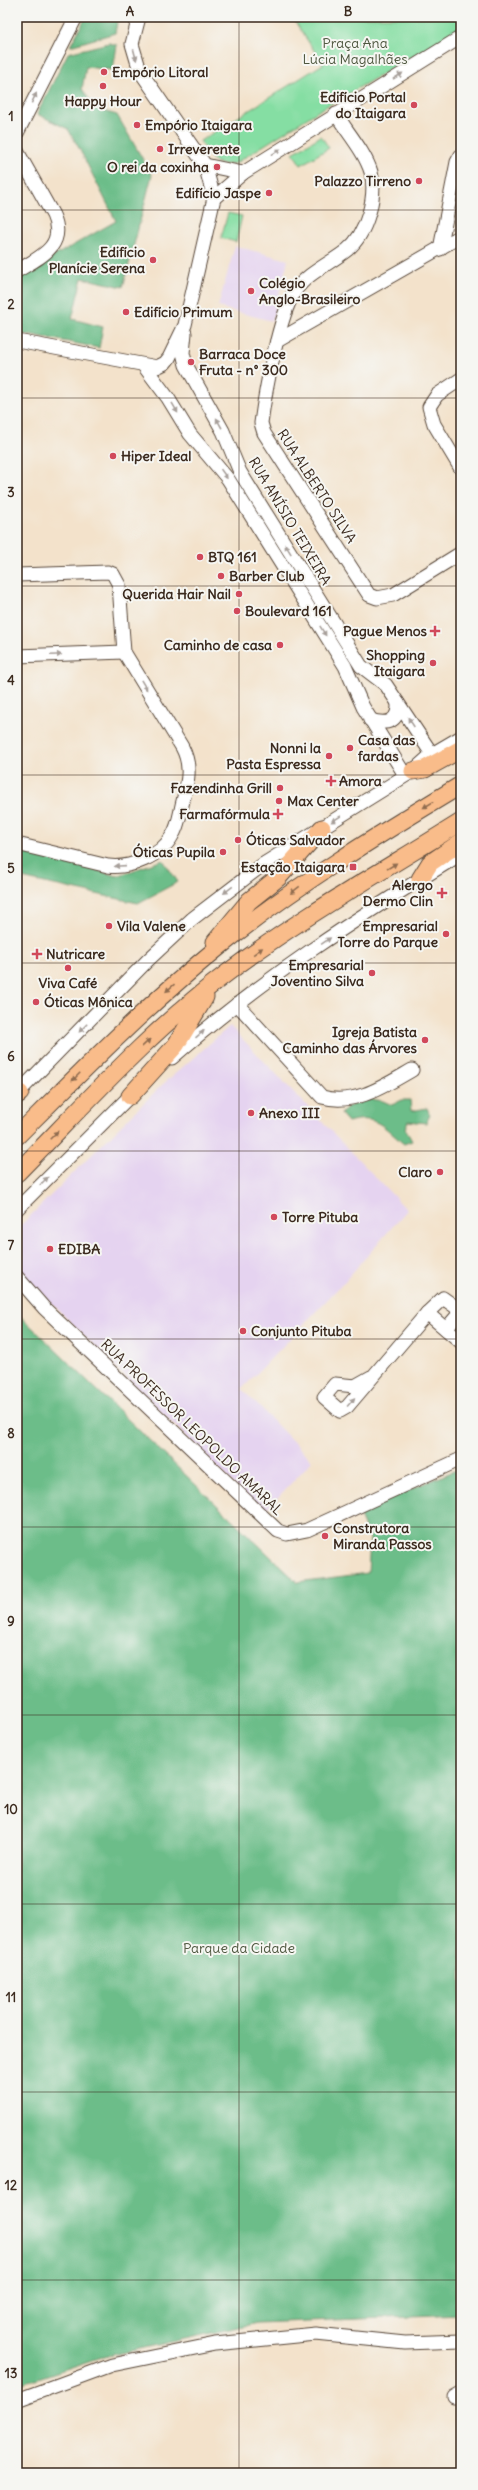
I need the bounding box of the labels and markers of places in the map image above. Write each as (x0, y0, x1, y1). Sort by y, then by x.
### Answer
place label: Empório Litoral (112, 63, 208, 81)
marker: Empório Litoral (99, 67, 109, 77)
marker: Happy Hour (98, 81, 108, 91)
place label: Edifício Portal do Itaigara (320, 88, 406, 122)
place label: Happy Hour (64, 92, 142, 110)
marker: Edifício Portal do Itaigara (409, 100, 419, 110)
place label: Empório Itaigara (145, 116, 252, 134)
marker: Empório Itaigara (132, 120, 142, 130)
place label: Irreverente (168, 140, 240, 158)
marker: Irreverente (155, 144, 165, 154)
place label: O rei da coxinha (107, 158, 209, 176)
marker: O rei da coxinha (212, 162, 222, 172)
place label: Palazzo Tirreno (314, 172, 411, 190)
marker: Palazzo Tirreno (414, 176, 424, 186)
place label: Edifício Jaspe (175, 184, 261, 202)
marker: Edifício Jaspe (264, 188, 274, 198)
place label: Edifício Planície Serena (49, 243, 145, 277)
marker: Edifício Planície Serena (148, 255, 158, 265)
place label: Colégio Anglo-Brasileiro (259, 274, 361, 308)
marker: Colégio Anglo-Brasileiro (246, 286, 256, 296)
place label: Edifício Primum (134, 303, 233, 321)
marker: Edifício Primum (121, 307, 131, 317)
place label: Barraca Doce Fruta - n° 300 (199, 345, 288, 379)
marker: Barraca Doce Fruta - n° 300 (186, 357, 196, 367)
place label: Hiper Ideal (121, 447, 191, 465)
marker: Hiper Ideal (108, 451, 118, 461)
place label: BTQ 161 (208, 548, 257, 566)
marker: BTQ 161 (195, 552, 205, 562)
place label: Barber Club (229, 567, 305, 585)
marker: Barber Club (216, 571, 226, 581)
place label: Querida Hair Nail (122, 585, 231, 603)
marker: Querida Hair Nail (234, 589, 244, 599)
place label: Boulevard 161 (245, 602, 332, 620)
marker: Boulevard 161 (232, 606, 242, 616)
place label: Pague Menos (343, 622, 428, 640)
marker: Pague Menos (430, 626, 440, 636)
place label: Caminho de casa (164, 636, 272, 654)
marker: Caminho de casa (275, 640, 285, 650)
place label: Shopping Itaigara (366, 646, 425, 680)
marker: Shopping Itaigara (428, 658, 438, 668)
place label: Casa das fardas (358, 731, 416, 765)
place label: Nonni la Pasta Espressa (226, 739, 321, 773)
marker: Casa das fardas (345, 743, 355, 753)
marker: Nonni la Pasta Espressa (324, 751, 334, 761)
place label: Amora (339, 772, 382, 790)
marker: Amora (326, 776, 336, 786)
place label: Fazendinha Grill (171, 779, 272, 797)
marker: Fazendinha Grill (275, 783, 285, 793)
place label: Max Center (287, 792, 359, 810)
marker: Max Center (274, 796, 284, 806)
place label: Farmafórmula (179, 805, 270, 823)
marker: Farmafórmula (273, 809, 283, 819)
place label: Óticas Salvador (246, 831, 345, 849)
marker: Óticas Salvador (233, 835, 243, 845)
place label: Óticas Pupila (133, 843, 215, 861)
marker: Óticas Pupila (218, 847, 228, 857)
place label: Estação Itaigara (241, 858, 345, 876)
marker: Estação Itaigara (348, 862, 358, 872)
place label: Alergo Dermo Clin (363, 876, 433, 910)
marker: Alergo Dermo Clin (436, 887, 448, 899)
place label: Vila Valene (117, 917, 186, 935)
place label: Empresarial Torre do Parque (337, 917, 438, 951)
marker: Vila Valene (104, 921, 114, 931)
marker: Empresarial Torre do Parque (441, 929, 451, 939)
place label: Nutricare (46, 945, 106, 963)
marker: Nutricare (31, 948, 43, 960)
place label: Empresarial Joventino Silva (271, 956, 364, 990)
marker: Viva Café (63, 963, 73, 973)
marker: Empresarial Joventino Silva (367, 968, 377, 978)
place label: Viva Café (39, 974, 98, 992)
place label: Óticas Mônica (44, 993, 133, 1011)
marker: Óticas Mônica (31, 997, 41, 1007)
place label: Igreja Batista Caminho das Árvores (283, 1023, 418, 1057)
marker: Igreja Batista Caminho das Árvores (420, 1035, 430, 1045)
place label: Anexo III (259, 1104, 320, 1122)
marker: Anexo III (246, 1108, 256, 1118)
place label: Claro (398, 1163, 432, 1181)
marker: Claro (435, 1167, 445, 1177)
place label: Torre Pituba (282, 1208, 358, 1226)
marker: Torre Pituba (269, 1212, 279, 1222)
place label: EDIBA (58, 1240, 100, 1258)
marker: EDIBA (45, 1244, 55, 1254)
place label: Conjunto Pituba (251, 1322, 351, 1340)
marker: Conjunto Pituba (238, 1326, 248, 1336)
place label: Construtora Miranda Passos (333, 1519, 432, 1553)
marker: Construtora Miranda Passos (320, 1531, 330, 1541)

